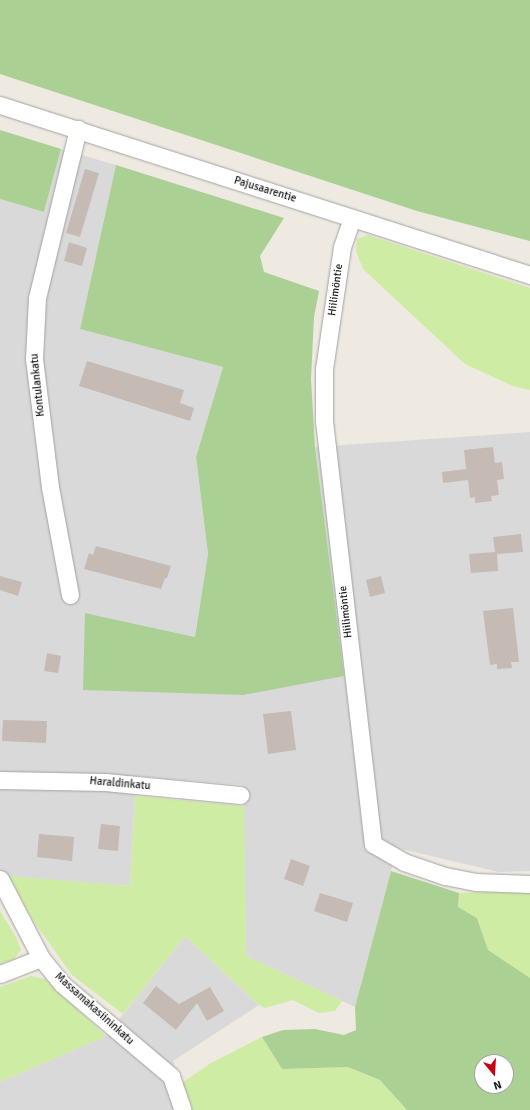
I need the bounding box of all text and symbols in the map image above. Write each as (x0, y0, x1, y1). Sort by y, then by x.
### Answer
street label: Pajusaarentie (232, 174, 298, 206)
street label: Hiilimöntie (326, 263, 346, 317)
street label: Kontulankatu (28, 353, 48, 417)
street label: Hiilimöntie (337, 585, 355, 639)
street label: Haraldinkatu (89, 775, 151, 793)
street label: Massamakasiininkatu (52, 970, 136, 1048)
north arrow (474, 1054, 514, 1094)
text: N (492, 1078, 503, 1092)

